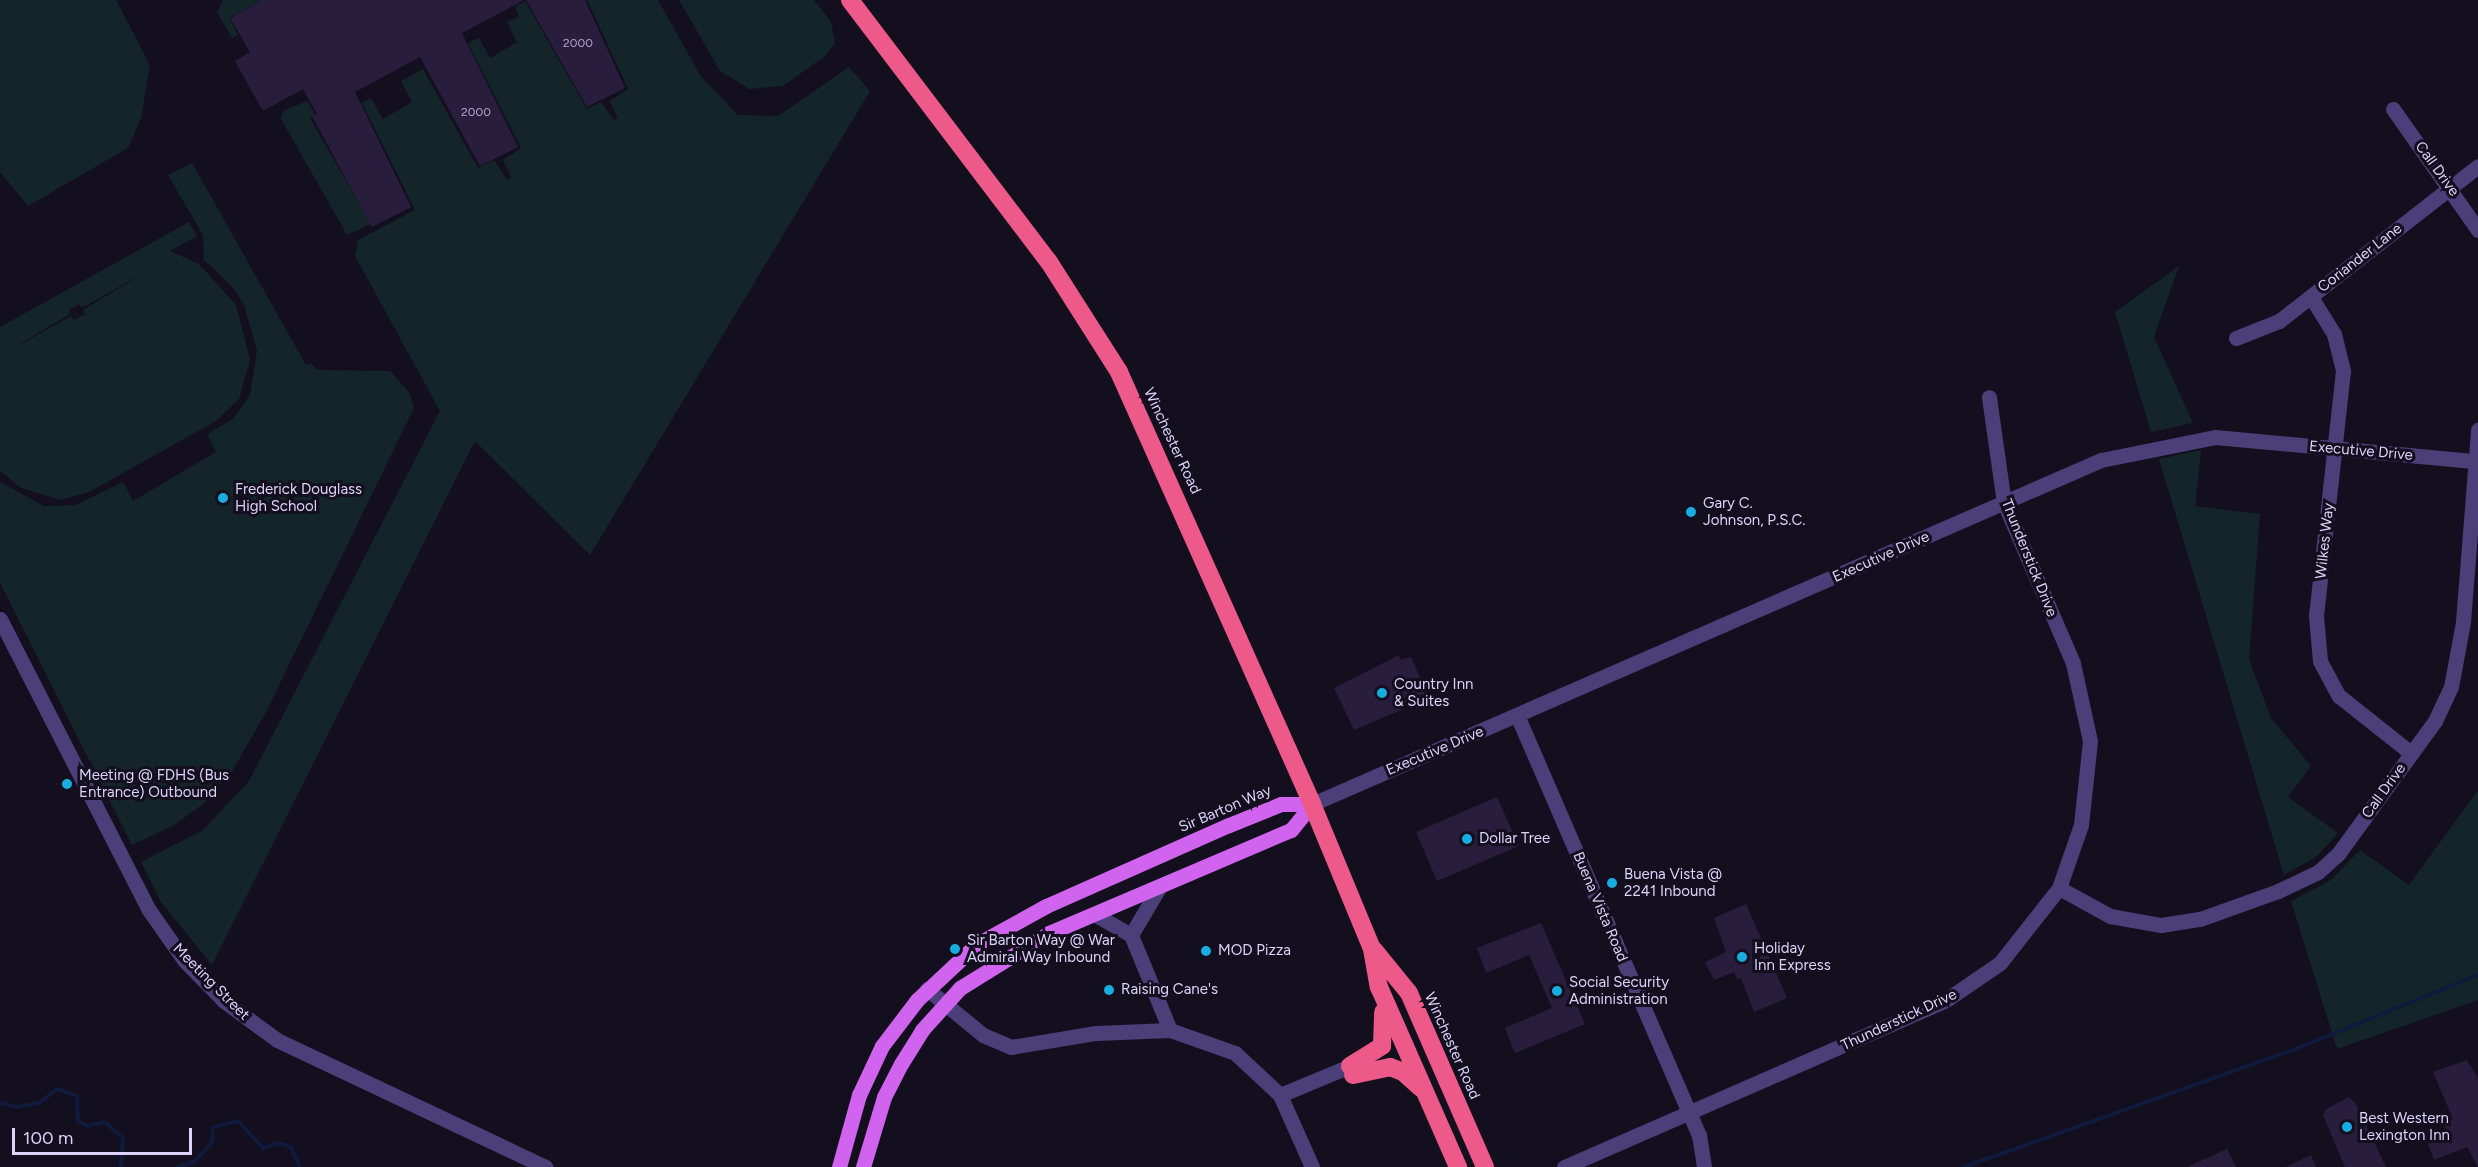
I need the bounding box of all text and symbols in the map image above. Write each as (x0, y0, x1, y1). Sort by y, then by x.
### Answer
house number: 2000 (563, 37, 593, 51)
house number: 2000 (461, 106, 491, 120)
street label: Call Drive (2411, 138, 2463, 200)
street label: Coriander Lane (2314, 220, 2406, 296)
street label: Winchester Road (1140, 385, 1204, 497)
street label: Executive Drive (2308, 438, 2414, 464)
place label: Frederick Douglass High School (235, 480, 362, 515)
marker: Frederick Douglass High School (216, 491, 230, 505)
place label: Gary C. Johnson, P.S.C. (1703, 494, 1805, 529)
street label: Thunderstick Drive (1997, 497, 2061, 619)
street label: Wilkes Way (2312, 502, 2338, 580)
marker: Gary C. Johnson, P.S.C. (1684, 505, 1698, 519)
street label: Executive Drive (1830, 528, 1932, 586)
place label: Country Inn & Suites (1394, 675, 1473, 710)
marker: Country Inn & Suites (1375, 686, 1389, 700)
street label: Executive Drive (1384, 722, 1486, 780)
street label: Call Drive (2358, 760, 2410, 822)
place label: Meeting @ FDHS (Bus Entrance) Outbound (79, 766, 229, 801)
marker: Meeting @ FDHS (Bus Entrance) Outbound (60, 777, 74, 791)
street label: Sir Barton Way (1176, 781, 1274, 837)
place label: Dollar Tree (1479, 830, 1550, 848)
marker: Dollar Tree (1460, 832, 1474, 846)
street label: Buena Vista Road (1569, 849, 1631, 965)
place label: Buena Vista @ 2241 Inbound (1624, 865, 1722, 900)
marker: Buena Vista @ 2241 Inbound (1605, 876, 1619, 890)
place label: Sir Barton Way @ War Admiral Way Inbound (967, 931, 1115, 966)
place label: Holiday Inn Express (1754, 939, 1831, 974)
street label: Meeting Street (169, 940, 253, 1024)
marker: Sir Barton Way @ War Admiral Way Inbound (948, 942, 962, 956)
place label: MOD Pizza (1218, 942, 1291, 960)
marker: MOD Pizza (1199, 944, 1213, 958)
marker: Holiday Inn Express (1735, 950, 1749, 964)
place label: Social Security Administration (1569, 973, 1669, 1008)
place label: Raising Cane's (1121, 981, 1218, 999)
marker: Raising Cane's (1102, 983, 1116, 997)
marker: Social Security Administration (1550, 984, 1564, 998)
street label: Thunderstick Drive (1838, 985, 1960, 1055)
street label: Winchester Road (1420, 990, 1484, 1102)
place label: Best Western Lexington Inn (2359, 1109, 2450, 1144)
scale bar (15, 1116, 195, 1154)
marker: Best Western Lexington Inn (2340, 1120, 2354, 1134)
text: 100 m (23, 1127, 73, 1149)

